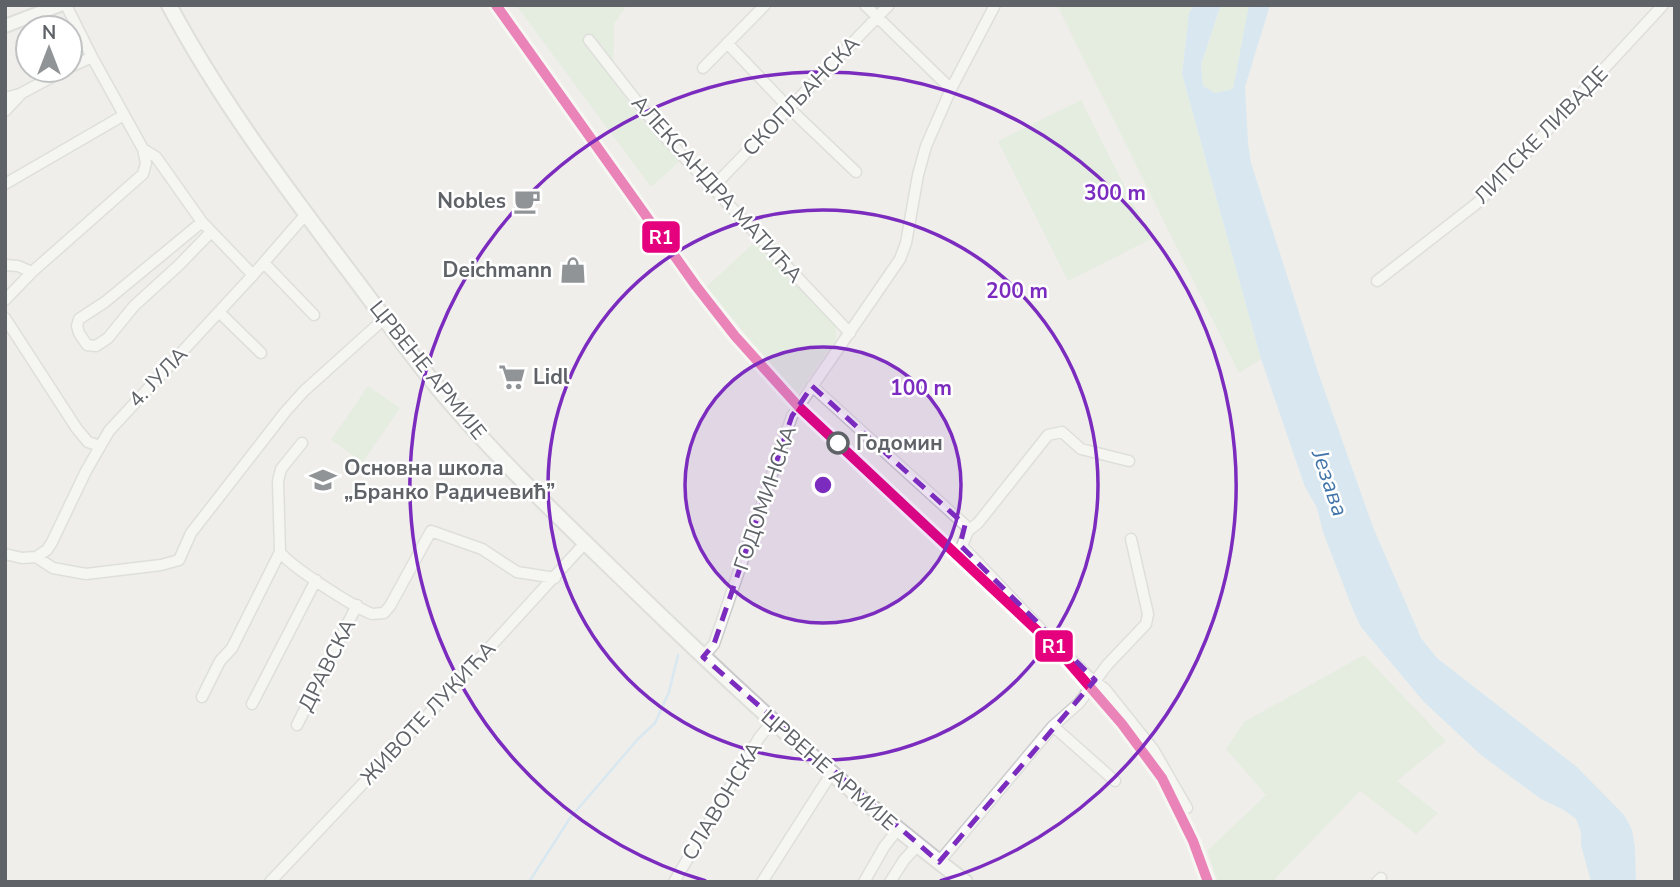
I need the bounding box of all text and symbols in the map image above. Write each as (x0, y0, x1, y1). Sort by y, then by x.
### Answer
north arrow (14, 14, 84, 84)
text: N (42, 20, 56, 46)
street label: СКОПЉАНСКА (736, 30, 866, 162)
street label: ЛИПСКЕ ЛИВАДЕ (1468, 60, 1614, 210)
street label: АЛЕКСАНДРА МАТИЋА (625, 89, 809, 289)
text: 300 m (1084, 179, 1146, 207)
cafe icon: Nobles (512, 186, 542, 216)
place label: Nobles (437, 187, 506, 215)
line badge: R1 (641, 220, 681, 254)
text: R1 (649, 225, 673, 251)
shop icon: Deichmann (558, 255, 588, 285)
place label: Deichmann (443, 256, 552, 284)
text: 200 m (986, 277, 1048, 305)
street label: ЦРВЕНЕ АРМИЈЕ (363, 295, 493, 445)
street label: 4. ЈУЛА (122, 341, 194, 413)
supermarket icon: Lidl (497, 362, 527, 392)
place label: Lidl (533, 363, 570, 391)
text: 100 m (890, 374, 952, 402)
street label: ГОДОМИНСКА (727, 422, 803, 574)
place label: Годомин (856, 429, 943, 457)
marker: Годомин (827, 432, 849, 454)
water label: Језава (1304, 445, 1356, 521)
place label: Основна школа „Бранко Радичевић” (344, 454, 555, 506)
school or university icon: Основна школа „Бранко Радичевић” (308, 465, 338, 495)
centre of rings (811, 473, 835, 497)
street label: ДРАВСКА (292, 614, 362, 716)
line badge: R1 (1034, 629, 1074, 663)
text: R1 (1042, 634, 1066, 660)
street label: ЖИВОТЕ ЛУКИЋА (354, 635, 502, 791)
street label: ЦРВЕНЕ АРМИЈЕ (755, 703, 903, 837)
street label: СЛАВОНСКА (676, 736, 768, 866)

